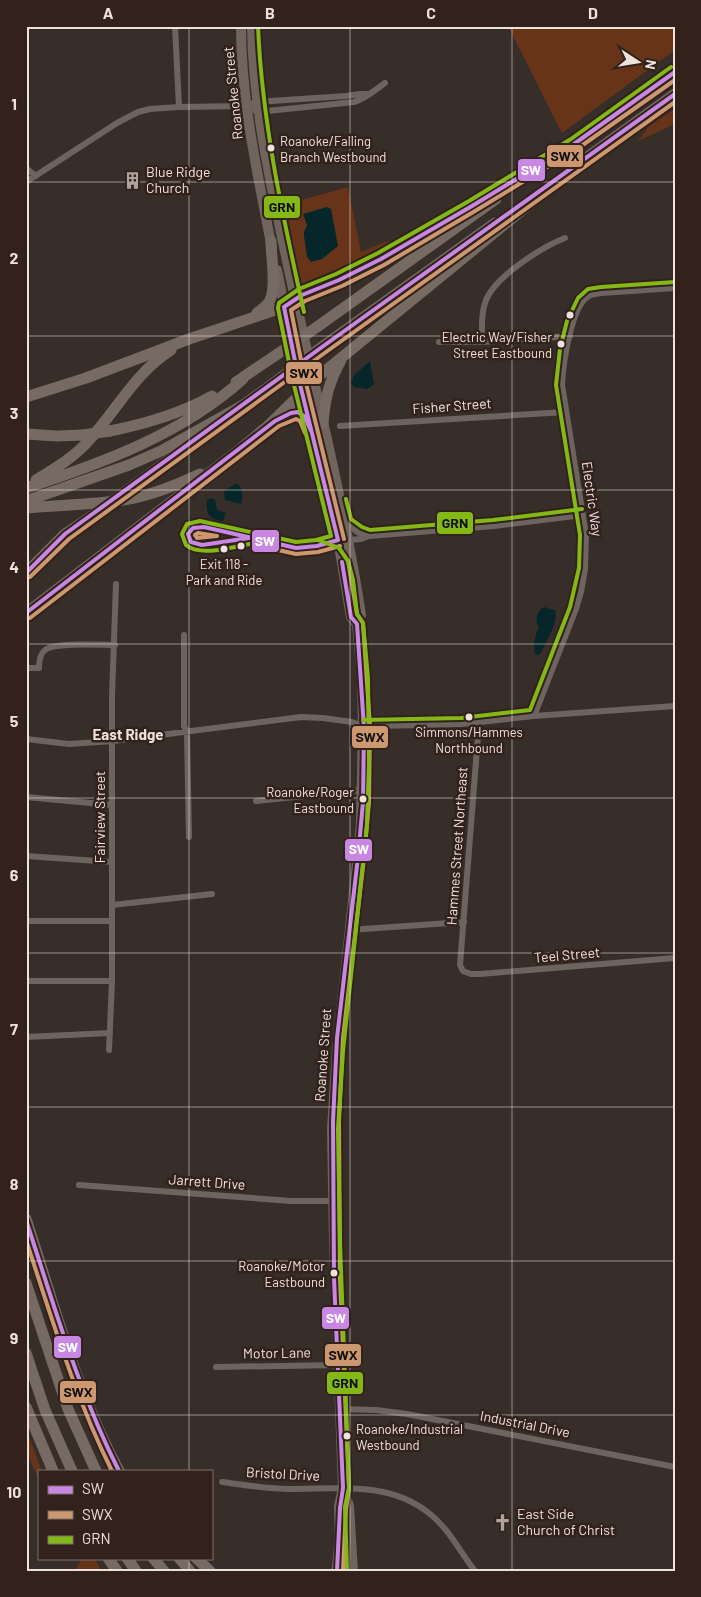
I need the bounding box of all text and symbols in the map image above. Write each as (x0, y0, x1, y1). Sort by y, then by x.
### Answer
text: A (103, 3, 114, 22)
text: B (265, 3, 275, 22)
text: C (426, 3, 436, 22)
text: D (588, 3, 598, 22)
north arrow (614, 38, 664, 88)
street label: Roanoke Street (219, 46, 246, 140)
text: N (642, 58, 660, 71)
text: 1 (11, 94, 17, 113)
place label: Roanoke/Falling Branch Westbound (280, 133, 386, 165)
marker: Roanoke/Falling Branch Westbound (266, 143, 276, 153)
line badge: SWX (546, 144, 584, 168)
text: SWX (550, 147, 580, 164)
line badge: SW (517, 158, 546, 182)
text: SW (521, 161, 541, 178)
place label: Blue Ridge Church (146, 163, 211, 196)
building icon: Blue Ridge Church (122, 170, 142, 190)
line badge: GRN (263, 195, 301, 219)
text: GRN (269, 198, 295, 215)
text: 2 (10, 248, 19, 267)
unlabelled marker (565, 310, 575, 320)
place label: Electric Way/Fisher Street Eastbound (442, 329, 552, 361)
marker: Electric Way/Fisher Street Eastbound (556, 339, 566, 349)
line badge: SWX (285, 361, 323, 385)
text: SWX (289, 364, 319, 381)
street label: Fisher Street (412, 394, 492, 417)
text: 3 (10, 403, 18, 422)
street label: Electric Way (579, 460, 606, 538)
line badge: GRN (436, 511, 474, 535)
text: GRN (442, 514, 468, 531)
line badge: SW (251, 529, 280, 553)
text: SW (255, 532, 275, 549)
unlabelled marker (236, 541, 246, 551)
marker: Exit 118 - Park and Ride (219, 544, 229, 554)
place label: Exit 118 - Park and Ride (186, 556, 262, 588)
text: 4 (9, 557, 19, 576)
text: 5 (10, 711, 19, 730)
marker: Simmons/Hammes Northbound (464, 712, 474, 722)
place label: Simmons/Hammes Northbound (415, 724, 523, 756)
district label: East Ridge (93, 725, 163, 743)
line badge: SWX (351, 725, 389, 749)
text: SWX (355, 728, 385, 745)
street label: Hammes Street Northeast (442, 766, 471, 926)
street label: Fairview Street (91, 771, 108, 863)
place label: Roanoke/Roger Eastbound (266, 784, 354, 816)
marker: Roanoke/Roger Eastbound (358, 794, 368, 804)
line badge: SW (344, 838, 373, 862)
text: SW (349, 840, 369, 857)
text: 6 (10, 865, 19, 884)
street label: Teel Street (533, 943, 601, 966)
street label: Roanoke Street (311, 1008, 334, 1102)
text: 7 (10, 1019, 18, 1038)
street label: Jarrett Drive (168, 1170, 246, 1193)
text: 8 (10, 1174, 19, 1193)
place label: Roanoke/Motor Eastbound (238, 1258, 325, 1290)
marker: Roanoke/Motor Eastbound (329, 1268, 339, 1278)
line badge: SW (321, 1306, 350, 1330)
text: SW (326, 1309, 346, 1326)
text: 9 (10, 1328, 18, 1347)
line badge: SW (53, 1335, 82, 1359)
text: SW (58, 1338, 78, 1355)
street label: Motor Lane (243, 1343, 311, 1362)
line badge: SWX (324, 1343, 362, 1367)
text: SWX (328, 1346, 358, 1363)
line badge: GRN (326, 1371, 364, 1395)
text: GRN (332, 1374, 358, 1391)
line badge: SWX (59, 1380, 97, 1404)
text: SWX (63, 1383, 93, 1400)
street label: Industrial Drive (479, 1406, 571, 1441)
place label: Roanoke/Industrial Westbound (356, 1421, 463, 1453)
marker: Roanoke/Industrial Westbound (342, 1431, 352, 1441)
street label: Bristol Drive (246, 1463, 320, 1484)
legend (38, 1470, 212, 1560)
text: SW (82, 1479, 104, 1497)
text: 10 (7, 1482, 21, 1501)
text: SWX (82, 1505, 113, 1523)
place label: East Side Church of Christ (517, 1505, 615, 1538)
church icon: East Side Church of Christ (493, 1512, 513, 1532)
text: GRN (82, 1529, 111, 1547)

